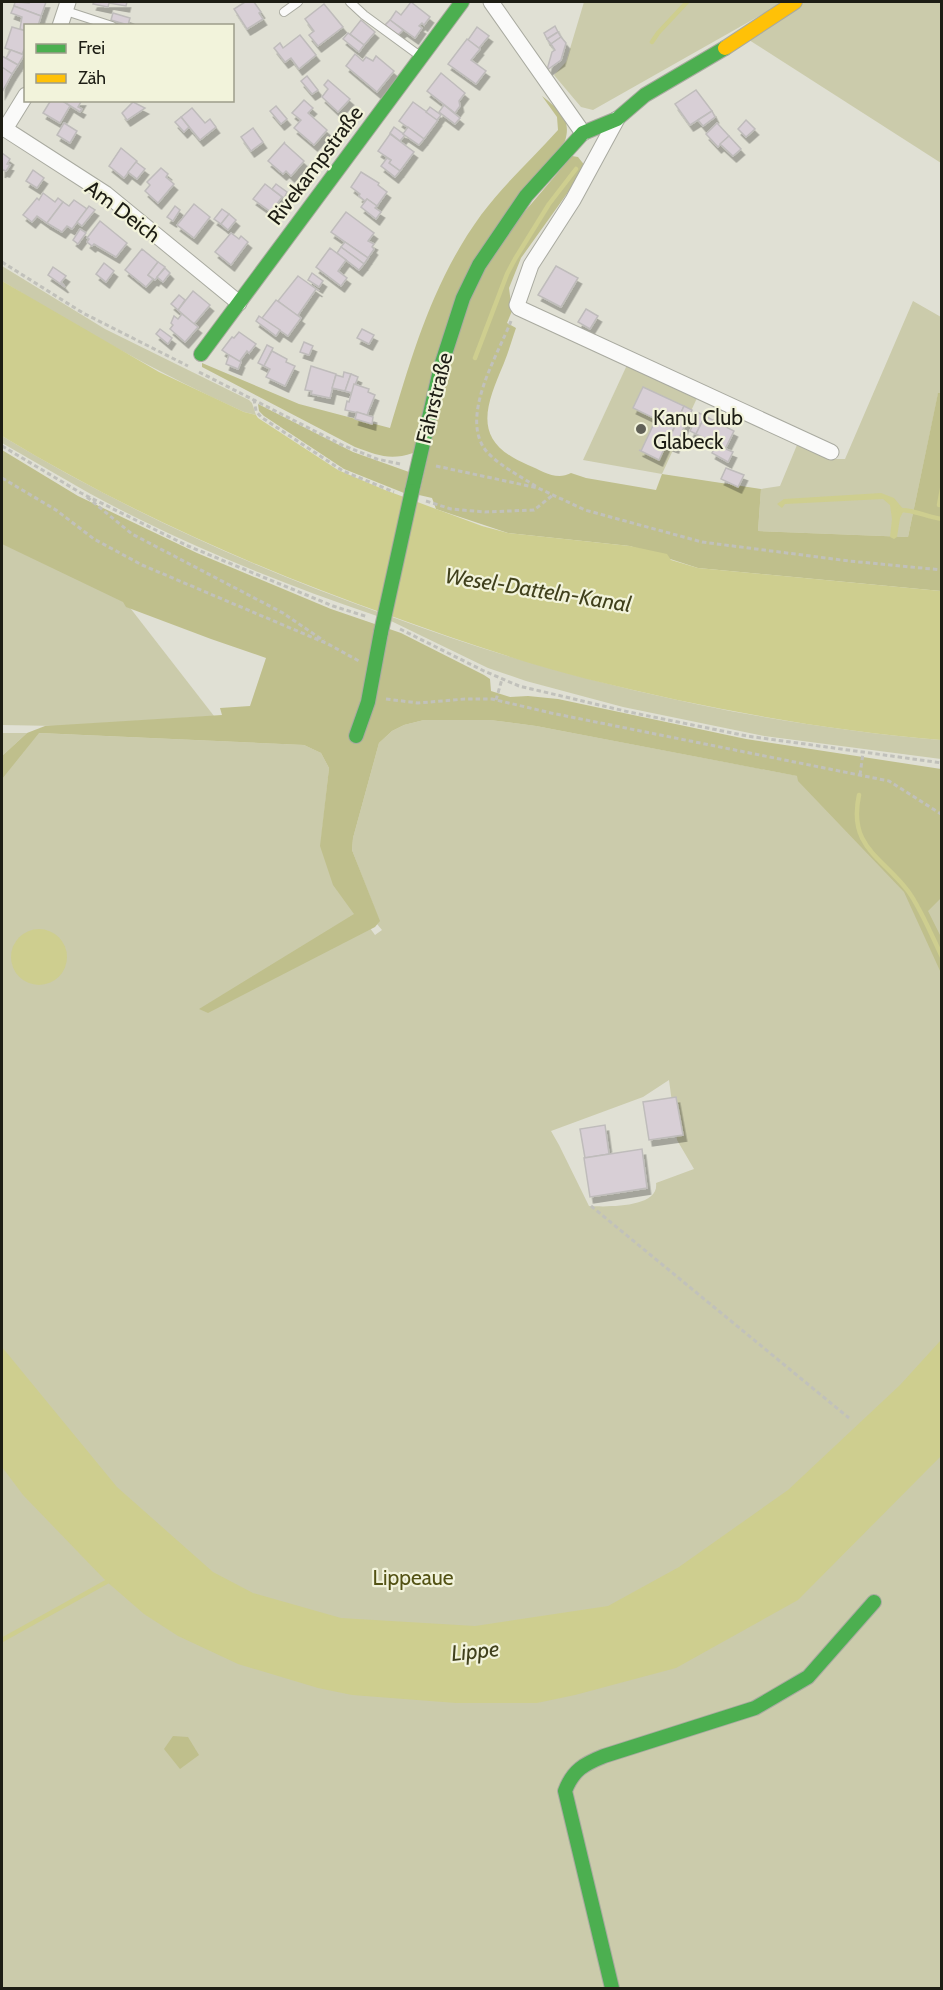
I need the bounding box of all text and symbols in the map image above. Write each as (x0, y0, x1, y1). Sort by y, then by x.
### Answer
legend (24, 24, 234, 102)
text: Frei (78, 37, 105, 59)
text: Zäh (78, 67, 106, 89)
street label: Rivekampstraße (262, 100, 368, 229)
street label: Am Deich (81, 175, 165, 247)
street label: Fährstraße (411, 350, 457, 446)
place label: Kanu Club Glabeck (653, 405, 743, 454)
marker: Kanu Club Glabeck (634, 422, 648, 436)
water label: Wesel-Datteln-Kanal (443, 562, 634, 618)
park label: Lippeaue (373, 1565, 454, 1590)
water label: Lippe (450, 1635, 500, 1667)

